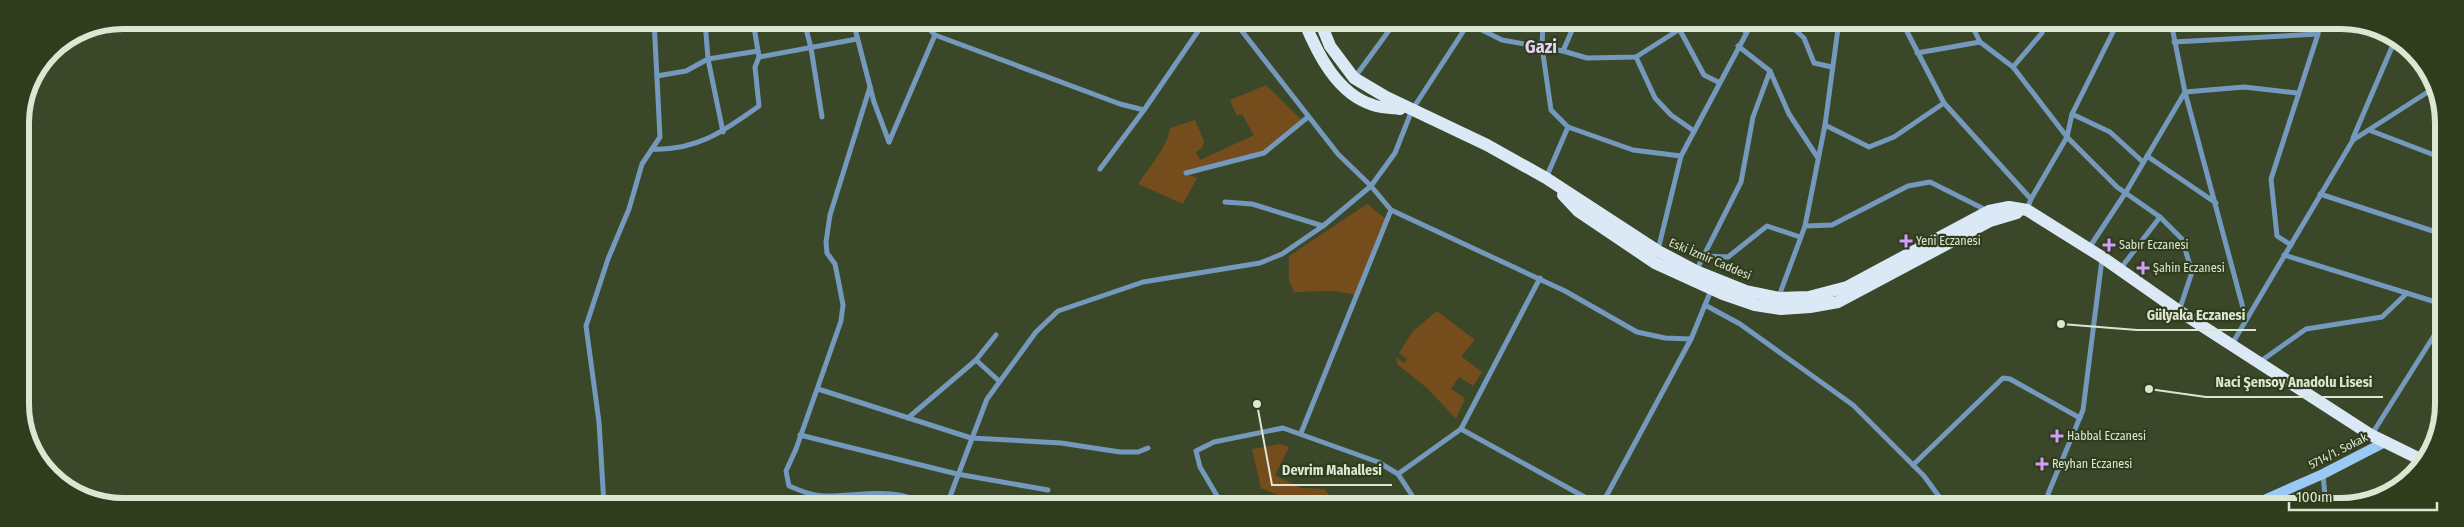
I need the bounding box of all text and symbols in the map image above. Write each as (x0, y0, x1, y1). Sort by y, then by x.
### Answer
district label: Gazi (1525, 36, 1557, 58)
street label: Eski İzmir Caddesi (1667, 234, 1754, 283)
place label: Yeni Eczanesi (1916, 234, 1981, 248)
marker: Yeni Eczanesi (1900, 235, 1912, 247)
place label: Sabır Eczanesi (2119, 238, 2189, 252)
marker: Sabır Eczanesi (2103, 239, 2115, 251)
place label: Şahin Eczanesi (2153, 261, 2225, 275)
marker: Şahin Eczanesi (2137, 262, 2149, 274)
callout: Gülyaka Eczanesi (2137, 301, 2256, 330)
text: Gülyaka Eczanesi (2147, 307, 2246, 324)
callout: Naci Şensoy Anadolu Lisesi (2206, 368, 2383, 397)
text: Naci Şensoy Anadolu Lisesi (2216, 374, 2373, 392)
place label: Habbal Eczanesi (2067, 429, 2146, 443)
marker: Habbal Eczanesi (2051, 430, 2063, 442)
street label: 5714/1. Sokak (2306, 430, 2370, 472)
callout: Devrim Mahallesi (1272, 456, 1392, 485)
place label: Reyhan Eczanesi (2052, 457, 2132, 471)
marker: Reyhan Eczanesi (2036, 458, 2048, 470)
text: Devrim Mahallesi (1282, 462, 1382, 479)
scale bar (2289, 480, 2436, 512)
text: 100 m (2296, 488, 2333, 506)

